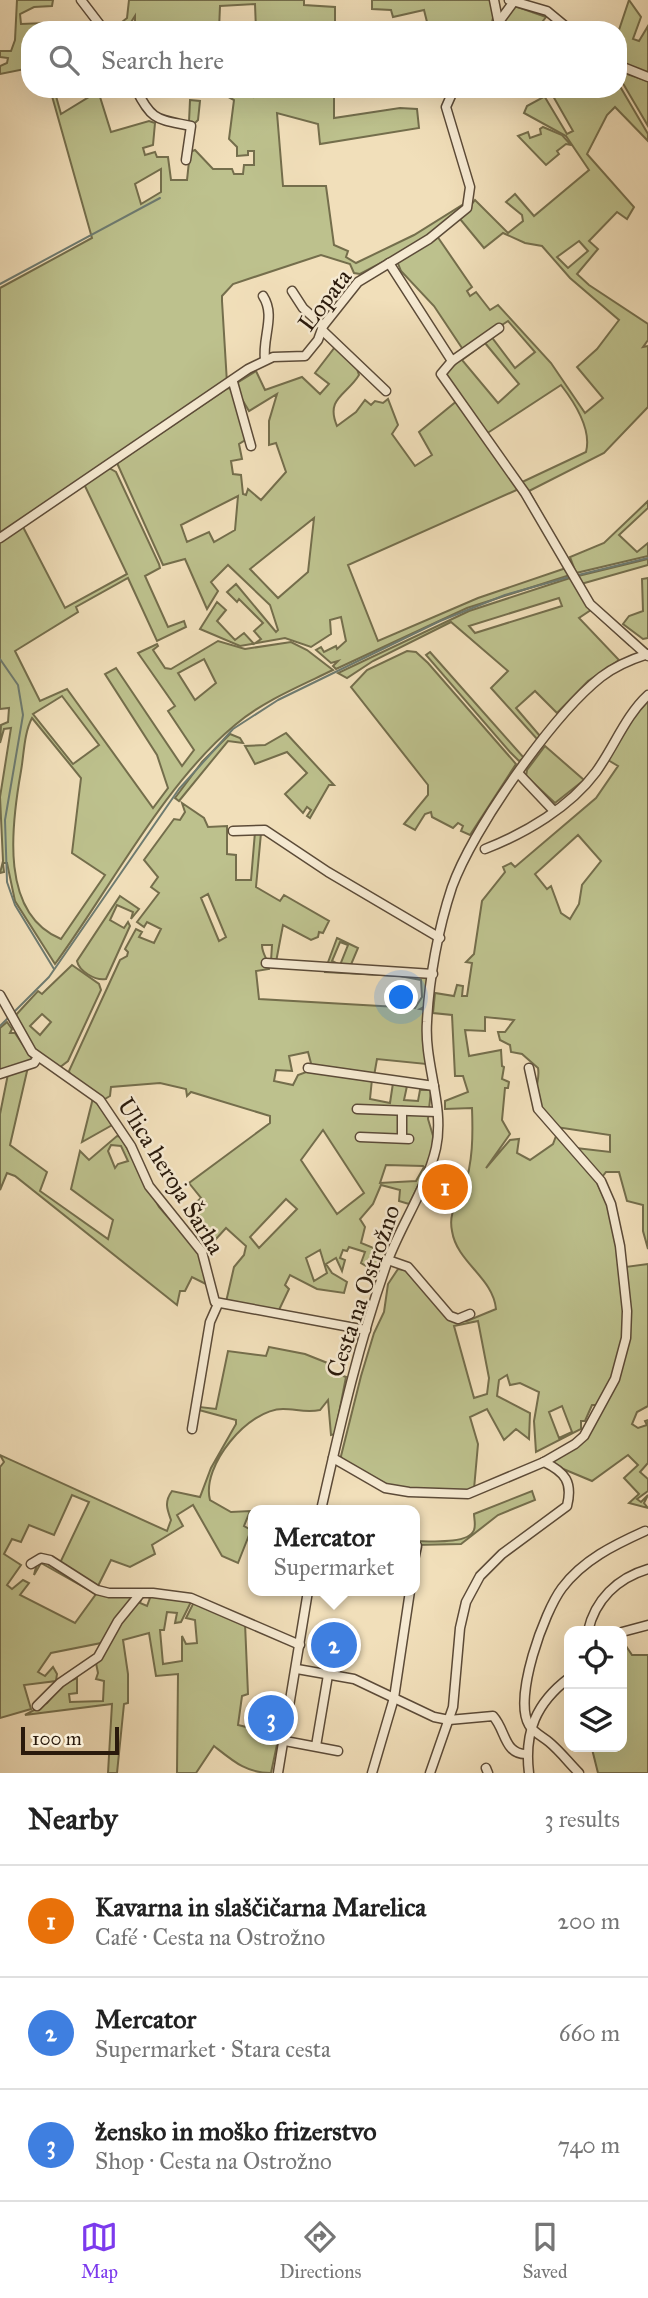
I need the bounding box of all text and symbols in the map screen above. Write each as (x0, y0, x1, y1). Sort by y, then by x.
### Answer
search box (21, 21, 627, 98)
icon: search (45, 41, 83, 79)
text: Search here (101, 44, 224, 76)
street label: Lopata (292, 262, 359, 337)
your location (384, 980, 418, 1014)
street label: Ulica heroja Šarha (111, 1092, 232, 1261)
pin: 1 (422, 1161, 468, 1213)
street label: Cesta na Ostrožno (319, 1201, 407, 1381)
popup (248, 1505, 420, 1596)
text: Mercator (274, 1521, 375, 1553)
text: Supermarket (274, 1553, 394, 1581)
pin: 2 (311, 1619, 357, 1671)
map controls (564, 1626, 627, 1752)
button: locate (564, 1626, 627, 1689)
button: layers (564, 1689, 627, 1752)
pin: 3 (248, 1692, 294, 1744)
scale bar (21, 1724, 119, 1756)
text: 100 m (32, 1727, 82, 1750)
text: Nearby (28, 1801, 118, 1837)
text: 3 results (544, 1805, 620, 1833)
text: Kavarna in slaščičarna Marelica (95, 1891, 426, 1923)
text: 1 (46, 1907, 56, 1935)
text: 200 m (558, 1907, 620, 1935)
text: Café · Cesta na Ostrožno (95, 1923, 325, 1951)
text: Mercator (95, 2003, 196, 2035)
text: 2 (45, 2019, 57, 2047)
text: 660 m (559, 2019, 620, 2047)
text: Supermarket · Stara cesta (95, 2035, 331, 2063)
text: žensko in moško frizerstvo (95, 2115, 377, 2147)
text: 3 (46, 2131, 56, 2159)
text: 740 m (558, 2131, 620, 2159)
text: Shop · Cesta na Ostrožno (95, 2147, 332, 2175)
tab: Map (80, 2218, 118, 2283)
tab: Directions (279, 2218, 361, 2283)
tab: Saved (522, 2218, 568, 2283)

